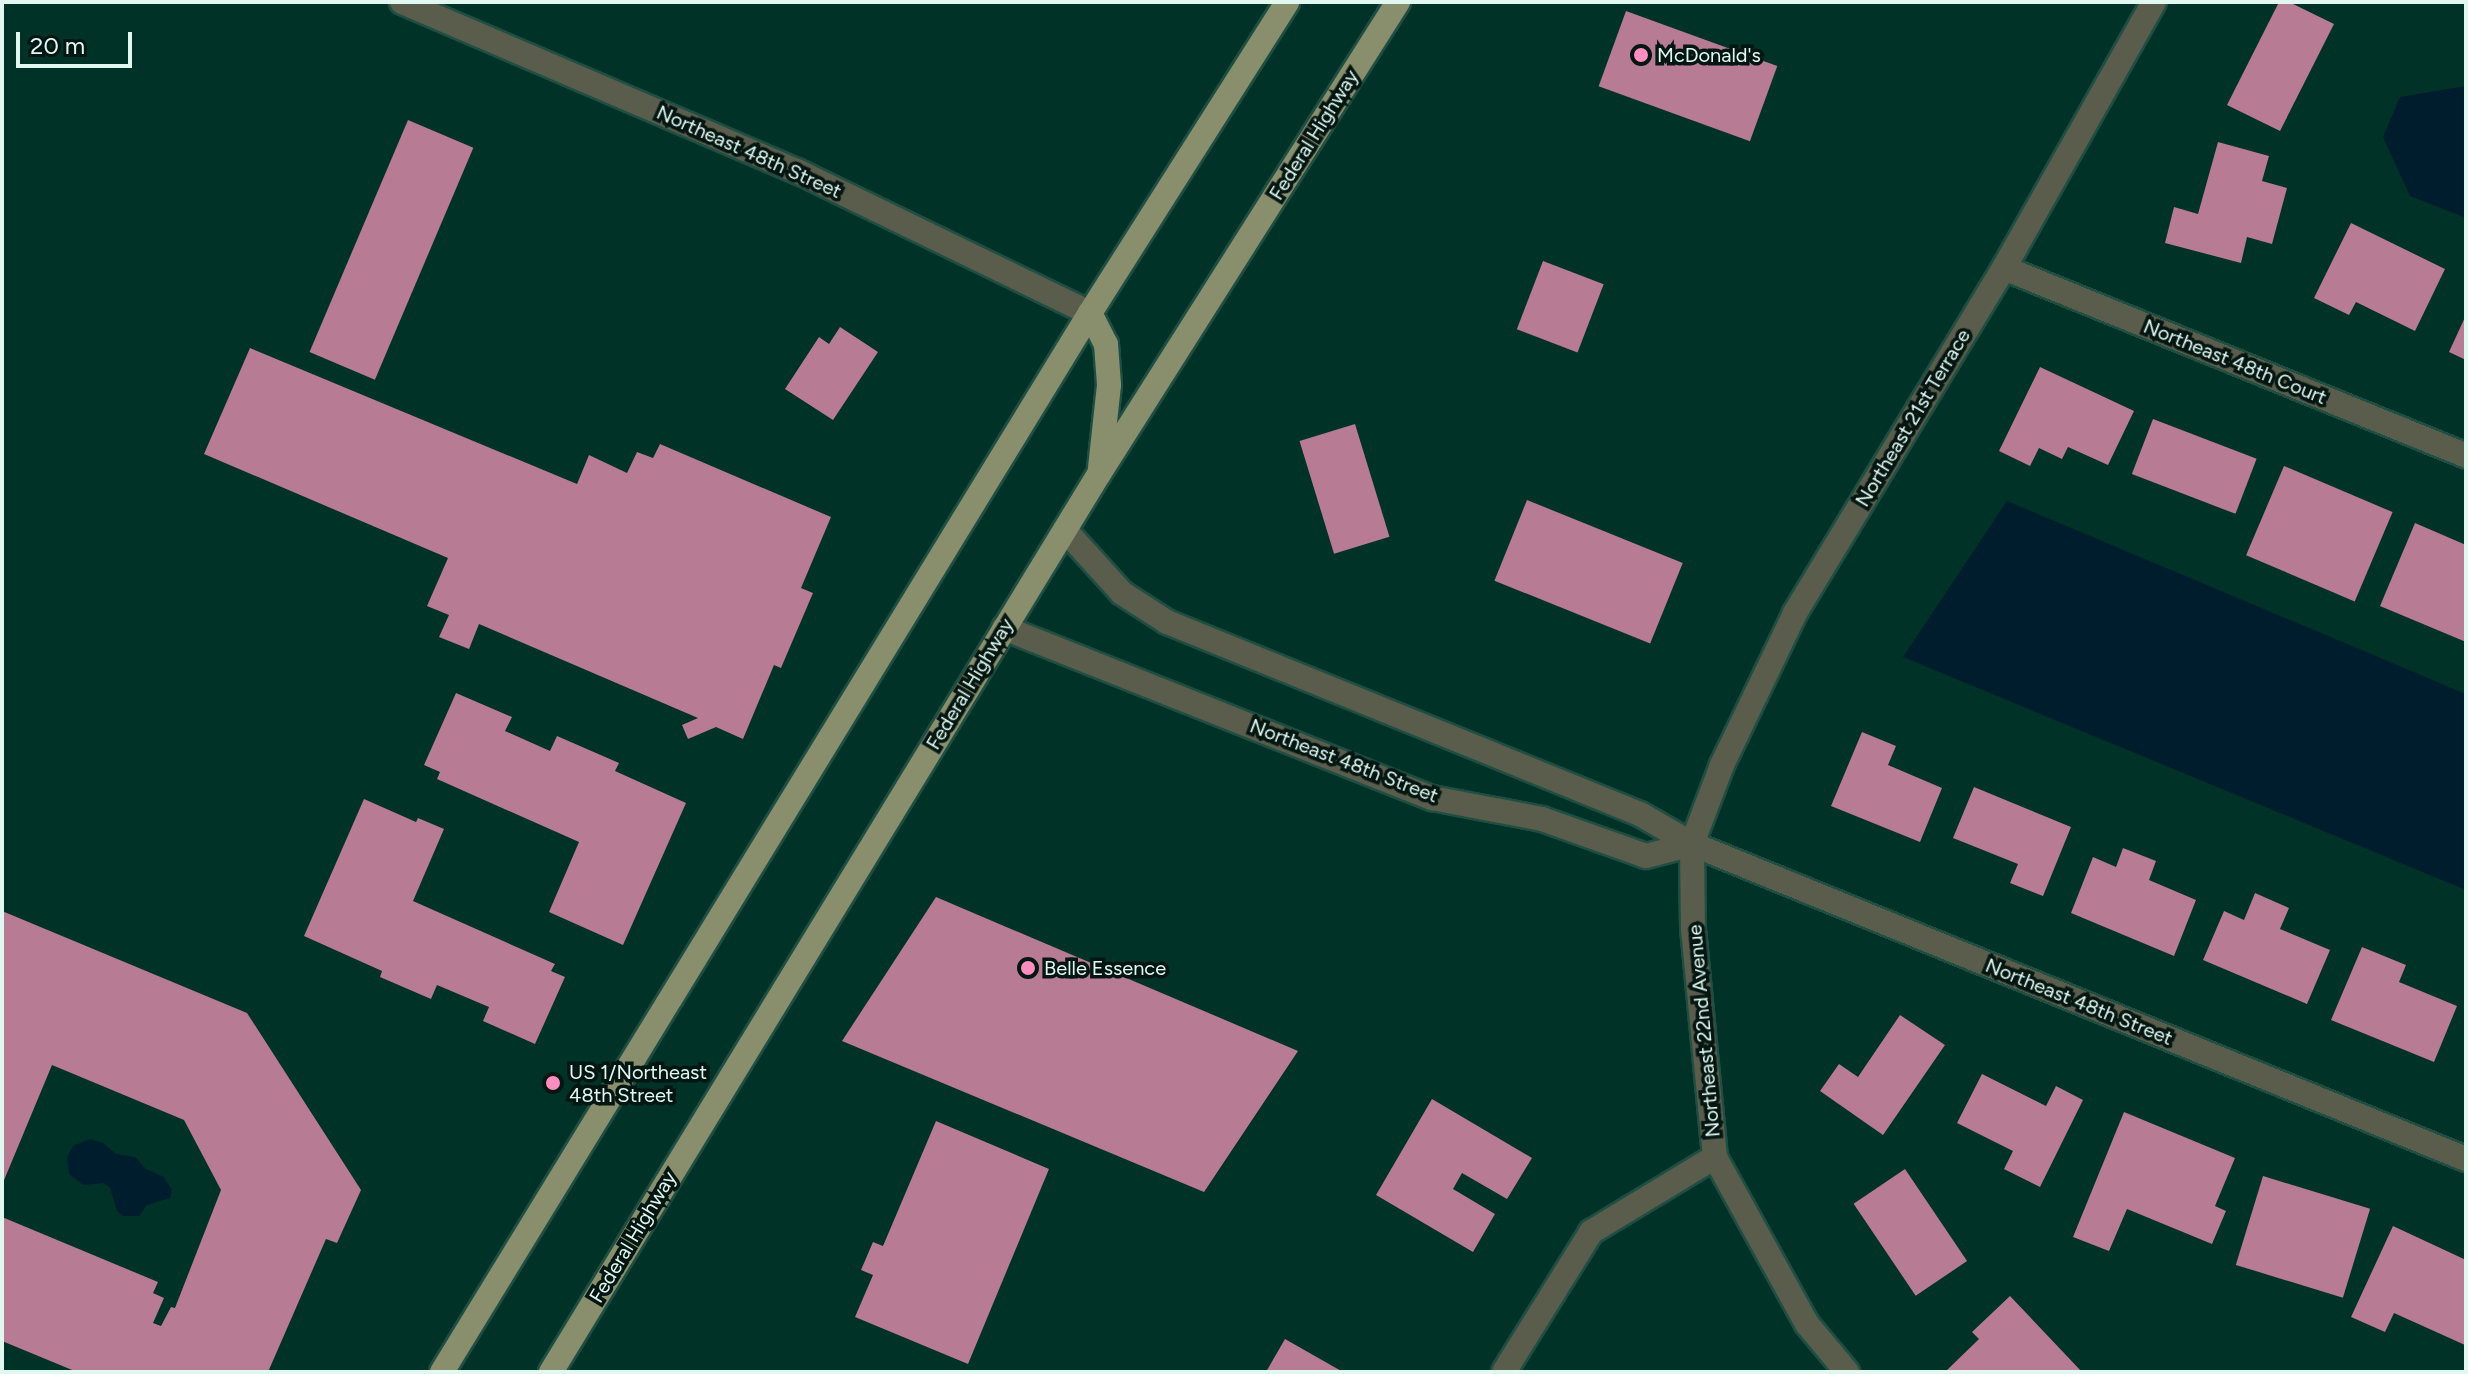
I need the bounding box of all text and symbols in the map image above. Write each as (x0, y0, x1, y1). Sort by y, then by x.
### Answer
scale bar (20, 16, 136, 66)
text: 20 m (30, 31, 85, 60)
place label: McDonald's (1657, 43, 1761, 67)
marker: McDonald's (1632, 46, 1650, 64)
street label: Federal Highway (1264, 65, 1364, 205)
street label: Northeast 48th Street (653, 100, 845, 204)
street label: Northeast 48th Court (2140, 314, 2330, 410)
street label: Northeast 21st Terrace (1850, 325, 1976, 511)
street label: Federal Highway (921, 614, 1019, 754)
street label: Northeast 48th Street (1246, 714, 1442, 808)
street label: Northeast 22nd Avenue (1683, 924, 1725, 1138)
street label: Northeast 48th Street (1982, 953, 2176, 1051)
place label: Belle Essence (1044, 956, 1166, 980)
marker: Belle Essence (1019, 959, 1037, 977)
place label: US 1/Northeast 48th Street (569, 1060, 707, 1107)
marker: US 1/Northeast 48th Street (544, 1074, 562, 1092)
street label: Federal Highway (584, 1167, 682, 1307)

